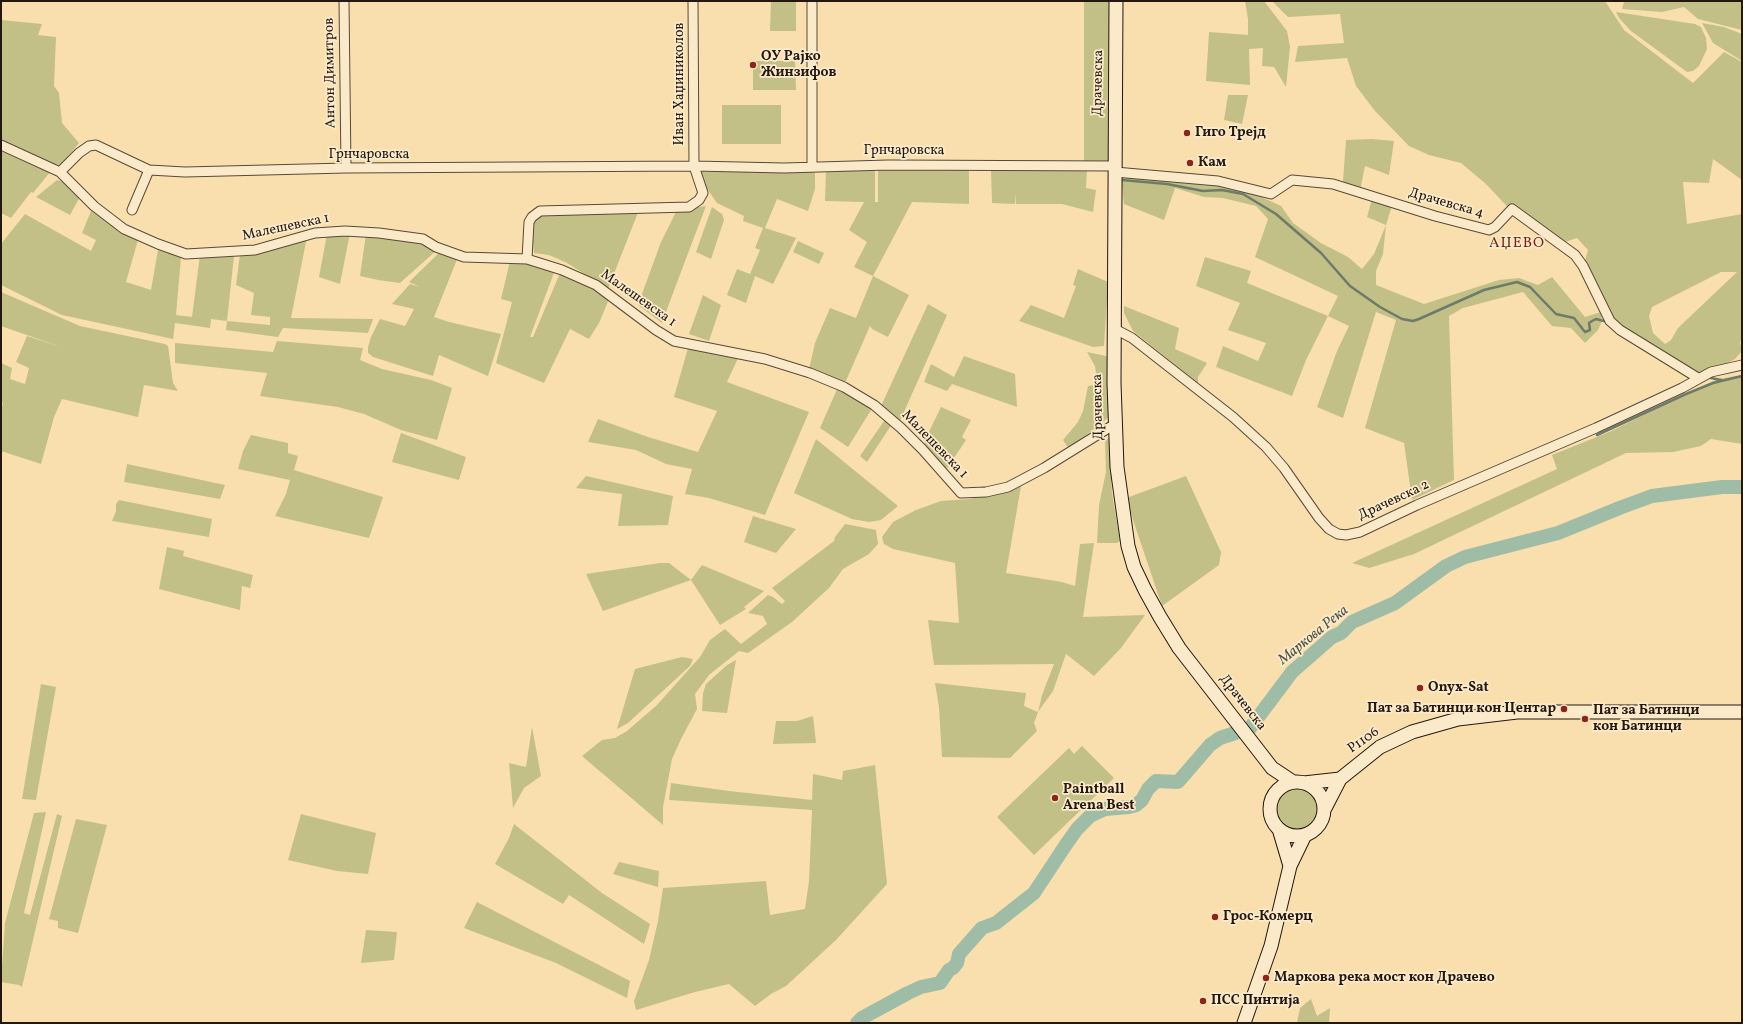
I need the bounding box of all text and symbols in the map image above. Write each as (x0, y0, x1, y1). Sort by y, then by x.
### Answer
street label: Антон Димитров (322, 18, 340, 128)
street label: Иван Хаџиниколов (672, 23, 688, 145)
place label: ОУ Рајко Жинзифов (761, 49, 836, 82)
street label: Драчевска (1090, 50, 1108, 116)
marker: ОУ Рајко Жинзифов (748, 60, 758, 70)
place label: Гиго Трејд (1195, 125, 1266, 141)
marker: Гиго Трејд (1182, 128, 1192, 138)
street label: Грнчаровска (863, 143, 945, 159)
street label: Грнчаровска (328, 147, 410, 163)
place label: Кам (1198, 155, 1226, 171)
marker: Кам (1185, 158, 1195, 168)
street label: Драчевска 4 (1406, 185, 1486, 223)
street label: Малешевска 1 (241, 211, 331, 245)
district label: АЏЕВО (1489, 235, 1545, 253)
street label: Малешевска 1 (597, 267, 679, 331)
street label: Драчевска (1090, 374, 1108, 440)
street label: Малешевска 1 (897, 407, 971, 483)
street label: Драчевска 2 (1356, 477, 1432, 525)
water label: Маркова Река (1275, 602, 1353, 670)
street label: Драчевска (1215, 672, 1269, 734)
place label: Onyx-Sat (1428, 680, 1489, 696)
marker: Onyx-Sat (1415, 683, 1425, 693)
place label: Пат за Батинци кон Центар (1367, 701, 1556, 717)
place label: Пат за Батинци кон Батинци (1593, 703, 1699, 736)
marker: Пат за Батинци кон Центар (1559, 704, 1569, 714)
marker: Пат за Батинци кон Батинци (1580, 714, 1590, 724)
street label: P1106 (1345, 724, 1383, 758)
place label: Paintball Arena Best (1063, 782, 1134, 814)
marker: Paintball Arena Best (1050, 793, 1060, 803)
place label: Грос-Комерц (1223, 909, 1313, 925)
marker: Грос-Комерц (1210, 912, 1220, 922)
place label: Маркова река мост кон Драчево (1274, 970, 1495, 986)
marker: Маркова река мост кон Драчево (1261, 973, 1271, 983)
place label: ПСС Пинтија (1211, 993, 1300, 1009)
marker: ПСС Пинтија (1198, 996, 1208, 1006)

